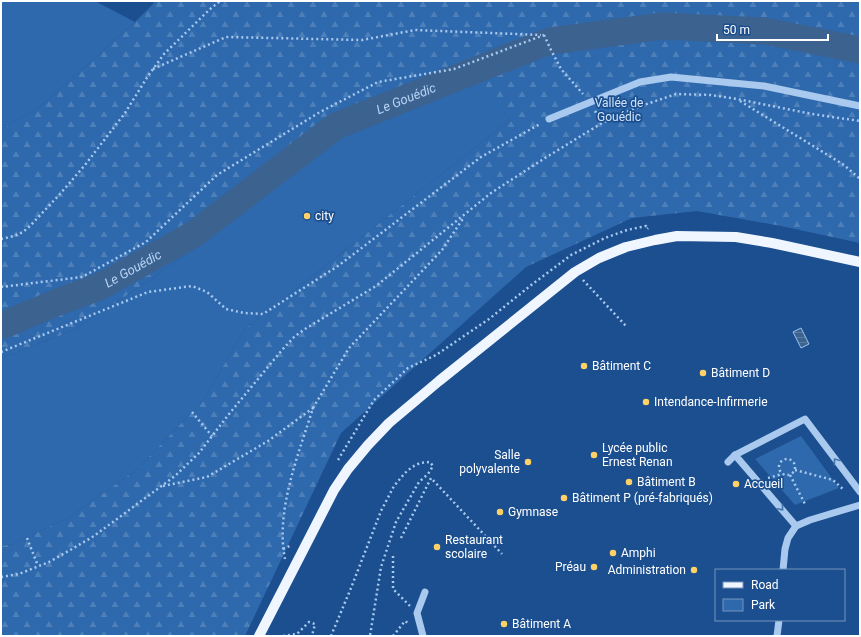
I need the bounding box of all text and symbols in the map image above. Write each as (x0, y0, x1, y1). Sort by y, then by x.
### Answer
scale bar (717, 16, 828, 42)
text: 50 m (723, 23, 750, 37)
water label: Le Gouédic (374, 80, 439, 117)
park label: Vallée de Gouédic (595, 96, 643, 124)
place label: city (315, 209, 334, 223)
marker: city (302, 211, 312, 221)
water label: Le Gouédic (102, 247, 164, 291)
place label: Bâtiment C (592, 359, 651, 373)
marker: Bâtiment C (579, 361, 589, 371)
place label: Bâtiment D (711, 366, 770, 380)
marker: Bâtiment D (698, 368, 708, 378)
place label: Intendance-Infirmerie (654, 395, 768, 409)
marker: Intendance-Infirmerie (641, 397, 651, 407)
place label: Lycée public Ernest Renan (602, 441, 673, 469)
place label: Salle polyvalente (459, 448, 520, 476)
marker: Lycée public Ernest Renan (589, 450, 599, 460)
marker: Salle polyvalente (523, 457, 533, 467)
one-way arrow (834, 458, 841, 465)
place label: Bâtiment B (637, 475, 696, 489)
marker: Bâtiment B (624, 477, 634, 487)
place label: Accueil (744, 477, 783, 491)
marker: Accueil (731, 479, 741, 489)
place label: Bâtiment P (pré-fabriqués) (572, 491, 713, 505)
marker: Bâtiment P (pré-fabriqués) (559, 493, 569, 503)
one-way arrow (776, 503, 783, 511)
place label: Gymnase (508, 505, 558, 519)
marker: Gymnase (495, 507, 505, 517)
place label: Restaurant scolaire (445, 533, 503, 561)
marker: Restaurant scolaire (432, 542, 442, 552)
place label: Amphi (621, 546, 656, 560)
marker: Amphi (608, 548, 618, 558)
place label: Préau (555, 560, 586, 574)
marker: Préau (589, 562, 599, 572)
place label: Administration (608, 563, 686, 577)
marker: Administration (689, 565, 699, 575)
legend (715, 569, 845, 621)
text: Road (751, 578, 779, 592)
text: Park (751, 598, 776, 612)
place label: Bâtiment A (512, 617, 571, 631)
marker: Bâtiment A (499, 619, 509, 629)

